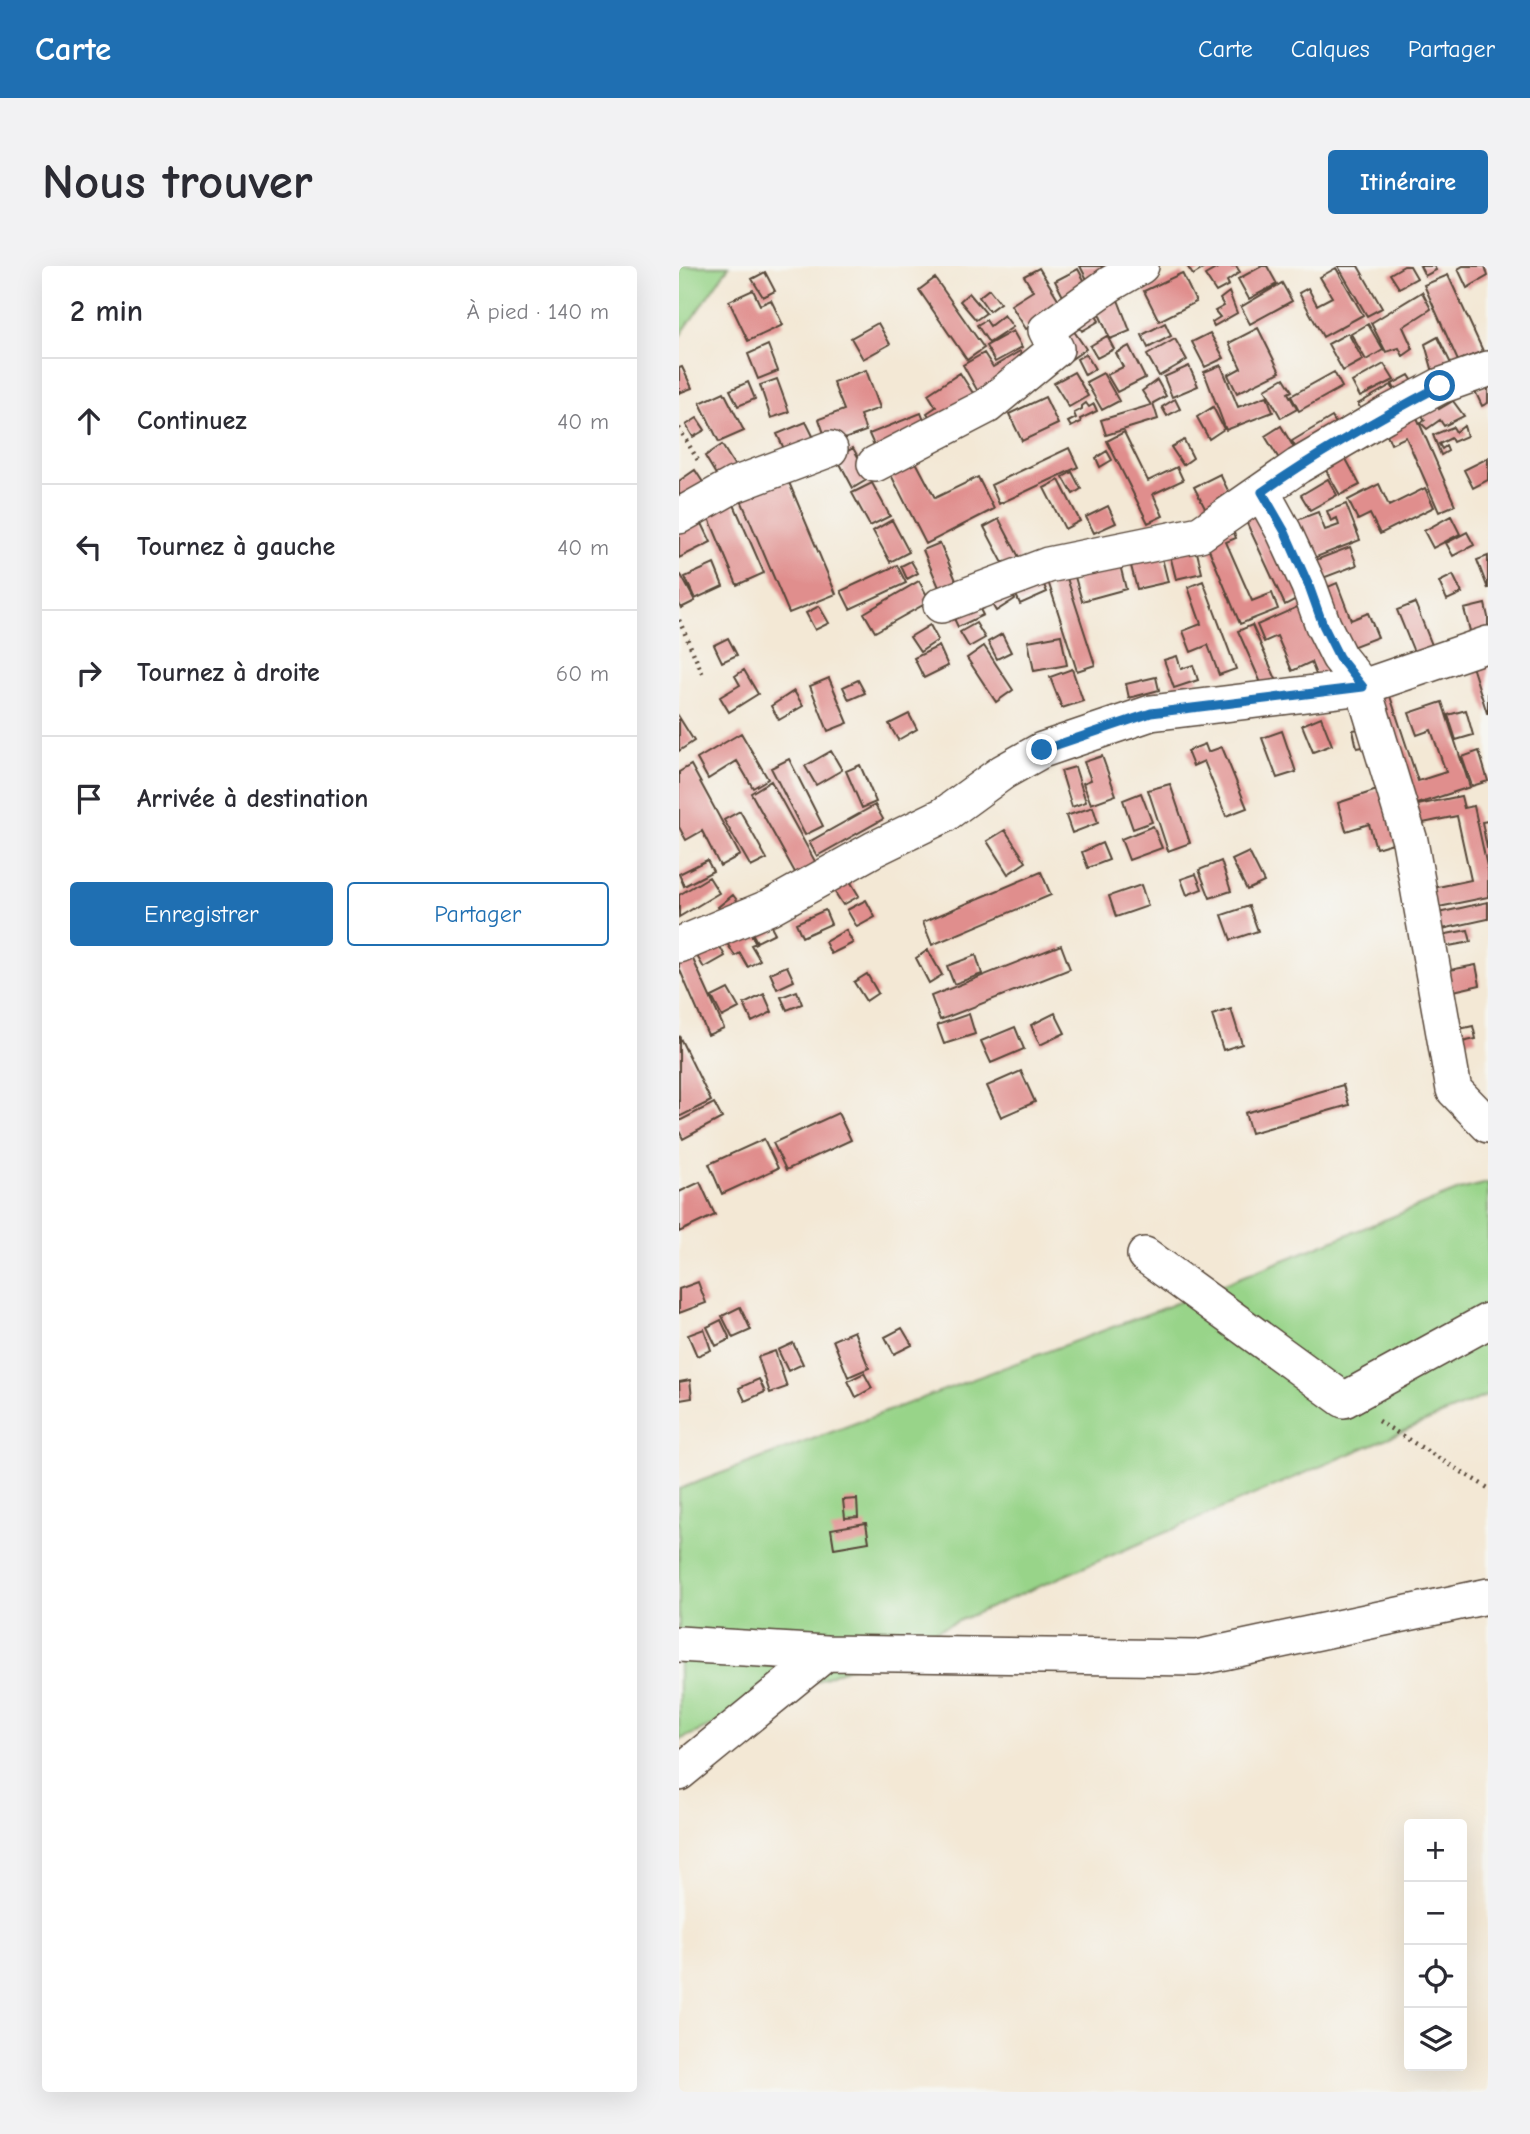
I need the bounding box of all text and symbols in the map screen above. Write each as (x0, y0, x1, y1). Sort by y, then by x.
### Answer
text: Carte (35, 30, 111, 68)
text: Carte (1198, 35, 1253, 63)
text: Calques (1291, 35, 1370, 63)
text: Partager (1408, 35, 1495, 63)
button: Itinéraire (1328, 150, 1488, 214)
text: Nous trouver (42, 154, 313, 210)
text: 2 min (70, 294, 143, 329)
text: À pied · 140 m (466, 298, 609, 325)
route start (1424, 370, 1455, 401)
icon: ahead (70, 402, 108, 440)
text: Continuez (137, 406, 247, 436)
text: 40 m (557, 408, 609, 435)
icon: left (70, 528, 108, 566)
text: Tournez à gauche (137, 532, 335, 562)
text: 40 m (557, 534, 609, 561)
icon: right (70, 654, 108, 692)
text: Tournez à droite (137, 658, 320, 688)
text: 60 m (556, 660, 609, 687)
route end (1026, 734, 1057, 765)
icon: arrive (70, 780, 108, 818)
text: Arrivée à destination (137, 784, 368, 814)
button: Enregistrer (70, 882, 333, 946)
button: Partager (347, 882, 609, 946)
map controls (1404, 1819, 1467, 2071)
button: + (1404, 1819, 1467, 1882)
button: − (1404, 1882, 1467, 1945)
button: locate (1404, 1945, 1467, 2008)
button: layers (1404, 2008, 1467, 2071)

